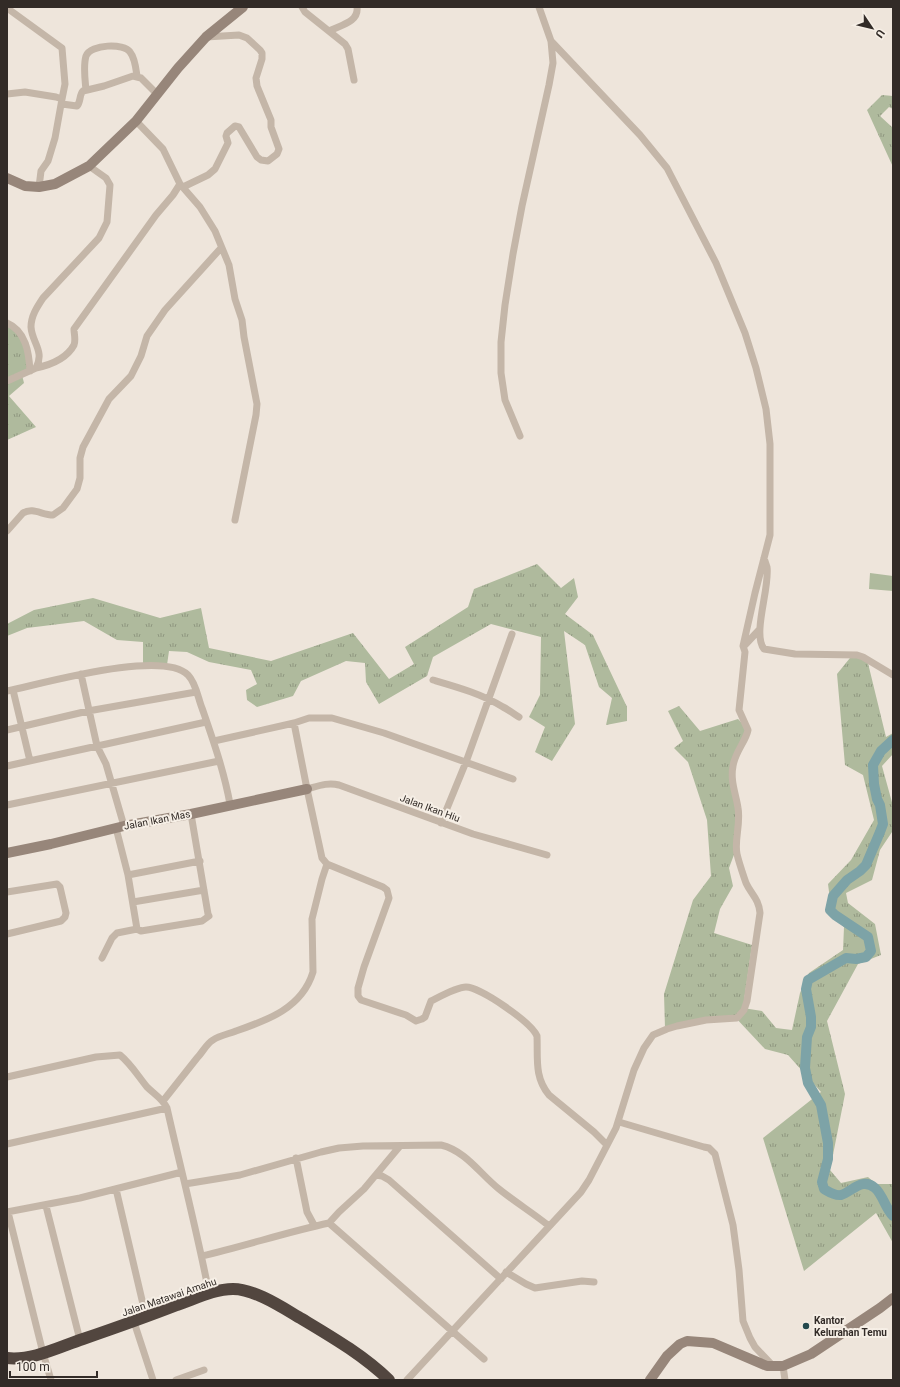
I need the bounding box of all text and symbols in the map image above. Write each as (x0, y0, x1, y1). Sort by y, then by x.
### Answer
north arrow (852, 8, 892, 48)
text: U (872, 27, 887, 40)
street label: Jalan Ikan Hiu (398, 792, 462, 824)
street label: Jalan Ikan Mas (123, 808, 191, 832)
street label: Jalan Matawai Amahu (120, 1276, 218, 1318)
place label: Kantor Kelurahan Temu (814, 1315, 887, 1338)
marker: Kantor Kelurahan Temu (801, 1321, 811, 1331)
scale bar (10, 1353, 97, 1379)
text: 100 m (16, 1360, 50, 1374)

